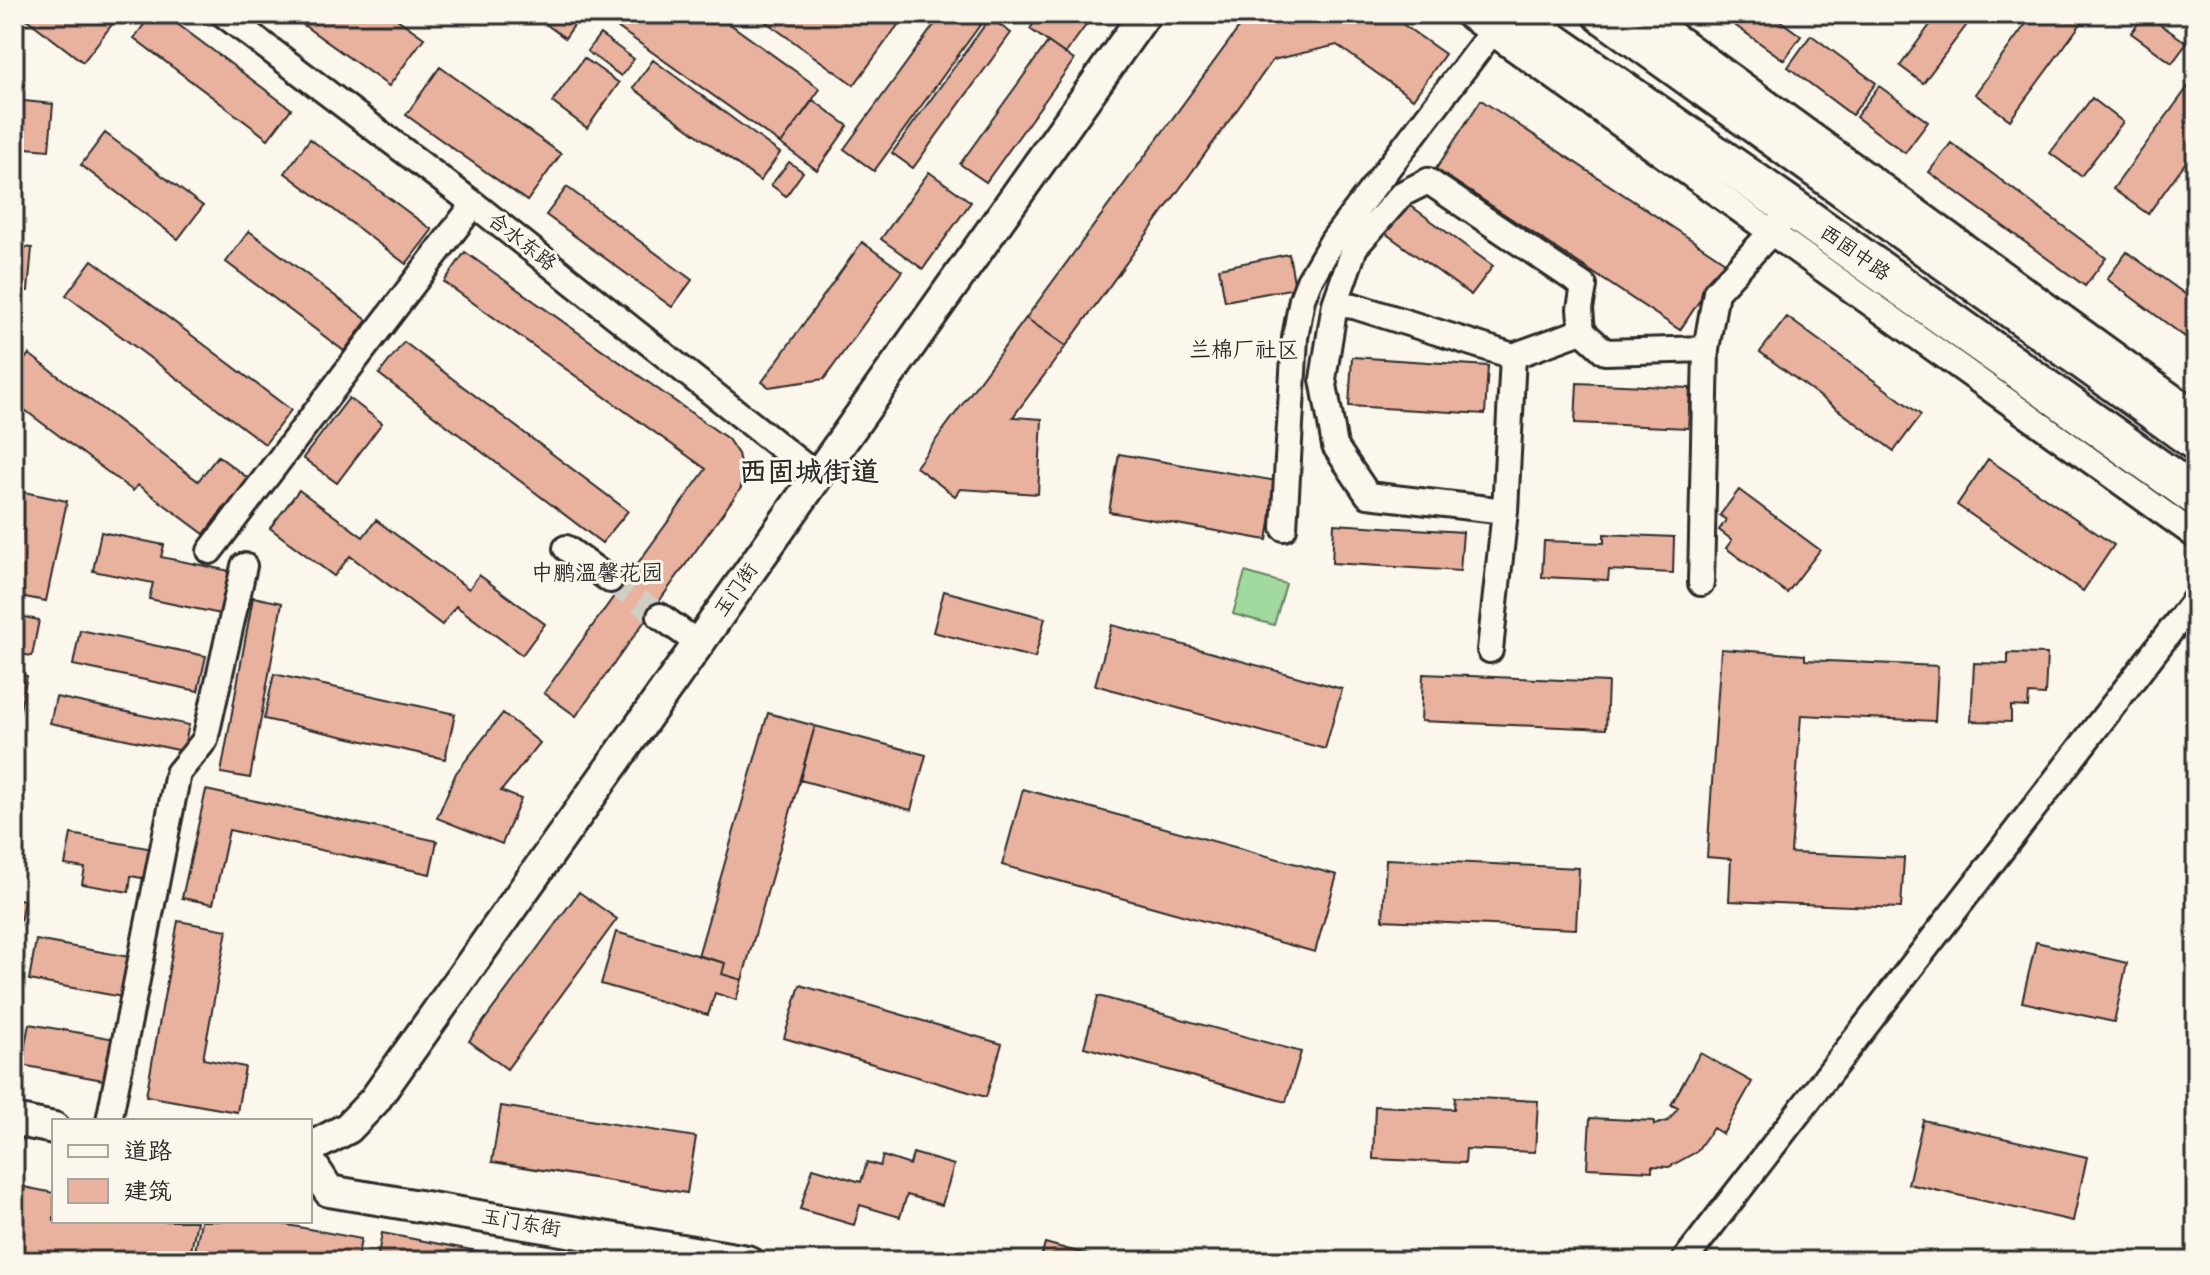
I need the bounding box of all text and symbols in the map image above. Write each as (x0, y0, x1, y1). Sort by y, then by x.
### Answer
street label: 合水东路 (483, 208, 562, 277)
street label: 西固中路 (1815, 220, 1895, 286)
district label: 兰棉厂社区 (1189, 337, 1299, 364)
district label: 西固城街道 (739, 456, 879, 489)
street label: 玉门街 (709, 559, 763, 621)
district label: 中鹏温馨花园 (531, 560, 663, 587)
legend (52, 1119, 312, 1223)
text: 道路 (124, 1137, 172, 1166)
text: 建筑 (124, 1177, 172, 1206)
street label: 玉门东街 (480, 1204, 562, 1242)

